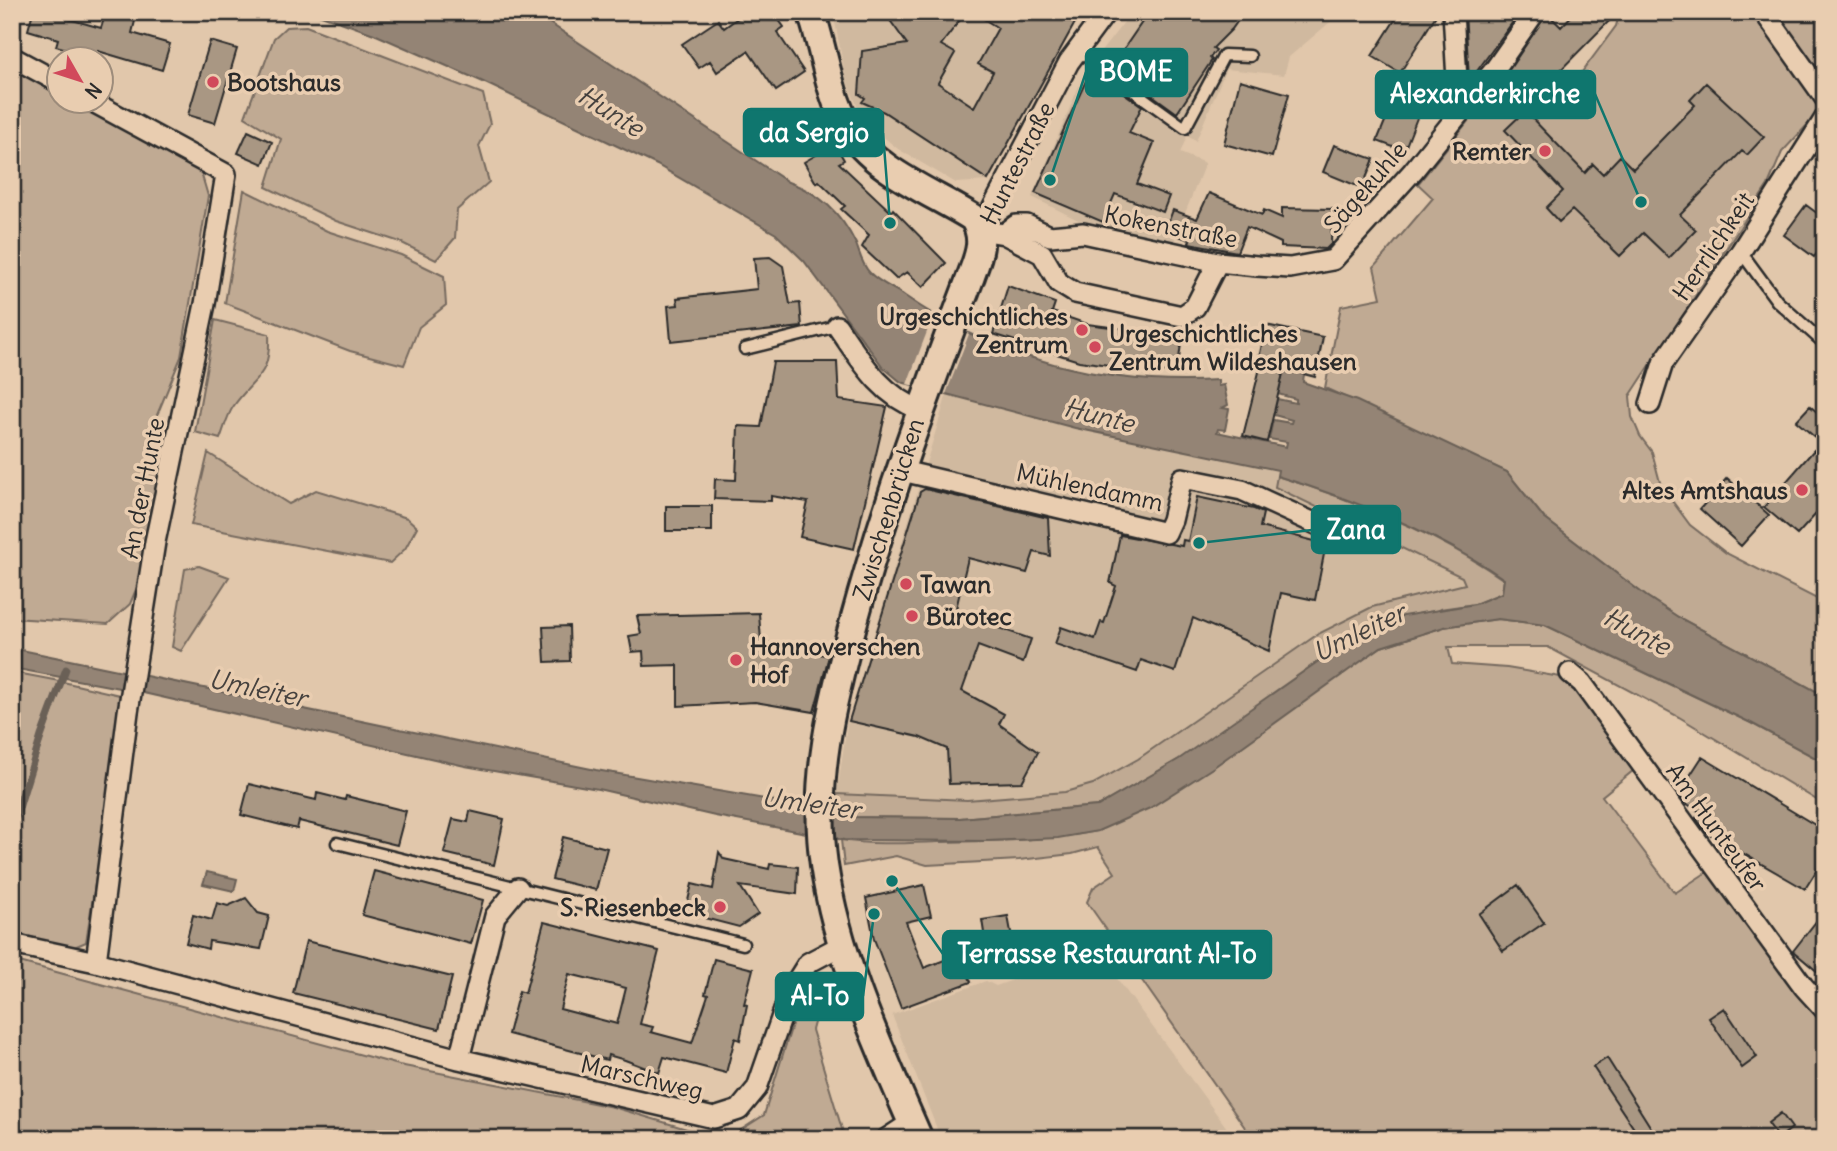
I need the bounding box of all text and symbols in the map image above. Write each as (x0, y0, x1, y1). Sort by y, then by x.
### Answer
north arrow (46, 46, 116, 116)
callout: BOME (1086, 49, 1187, 96)
text: BOME (1099, 55, 1173, 88)
place label: Bootshaus (227, 67, 341, 97)
callout: Alexanderkirche (1376, 71, 1595, 118)
marker: Bootshaus (205, 74, 221, 90)
text: Alexanderkirche (1390, 77, 1580, 110)
text: N (80, 78, 107, 103)
water label: Hunte (572, 78, 652, 145)
street label: Huntestraße (973, 97, 1061, 229)
callout: da Sergio (744, 109, 883, 156)
text: da Sergio (759, 116, 869, 149)
street label: Sägekuhle (1317, 135, 1413, 239)
place label: Remter (1452, 136, 1531, 166)
marker: Remter (1537, 143, 1553, 159)
street label: Herrlichkeit (1666, 186, 1760, 306)
street label: Kokenstraße (1102, 198, 1240, 254)
place label: Urgeschichtliches Zentrum (879, 301, 1068, 359)
place label: Urgeschichtliches Zentrum Wildeshausen (1109, 318, 1357, 376)
marker: Urgeschichtliches Zentrum (1074, 322, 1090, 338)
marker: Urgeschichtliches Zentrum Wildeshausen (1087, 339, 1103, 355)
water label: Hunte (1060, 390, 1139, 440)
street label: Zwischenbrücken (846, 414, 930, 604)
street label: An der Hunte (114, 415, 170, 561)
street label: Mühlendamm (1014, 457, 1166, 517)
place label: Altes Amtshaus (1622, 475, 1788, 505)
marker: Altes Amtshaus (1794, 482, 1810, 498)
callout: Zana (1312, 506, 1400, 553)
text: Zana (1326, 513, 1386, 546)
place label: Tawan (920, 569, 991, 599)
marker: Tawan (898, 576, 914, 592)
water label: Umleiter (1307, 594, 1414, 669)
water label: Hunte (1598, 600, 1678, 663)
place label: Bürotec (926, 601, 1012, 631)
marker: Bürotec (904, 608, 920, 624)
place label: Hannoverschen Hof (750, 631, 921, 689)
marker: Hannoverschen Hof (728, 652, 744, 668)
water label: Umleiter (206, 662, 313, 715)
street label: Am Hunteufer (1660, 757, 1774, 897)
water label: Umleiter (760, 780, 866, 827)
place label: S. Riesenbeck (560, 892, 706, 922)
marker: S. Riesenbeck (712, 899, 728, 915)
callout: Terrasse Restaurant Al-To (943, 931, 1271, 978)
text: Terrasse Restaurant Al-To (957, 937, 1257, 970)
callout: Al-To (776, 973, 863, 1020)
text: Al-To (791, 979, 849, 1012)
street label: Marschweg (578, 1048, 706, 1106)

